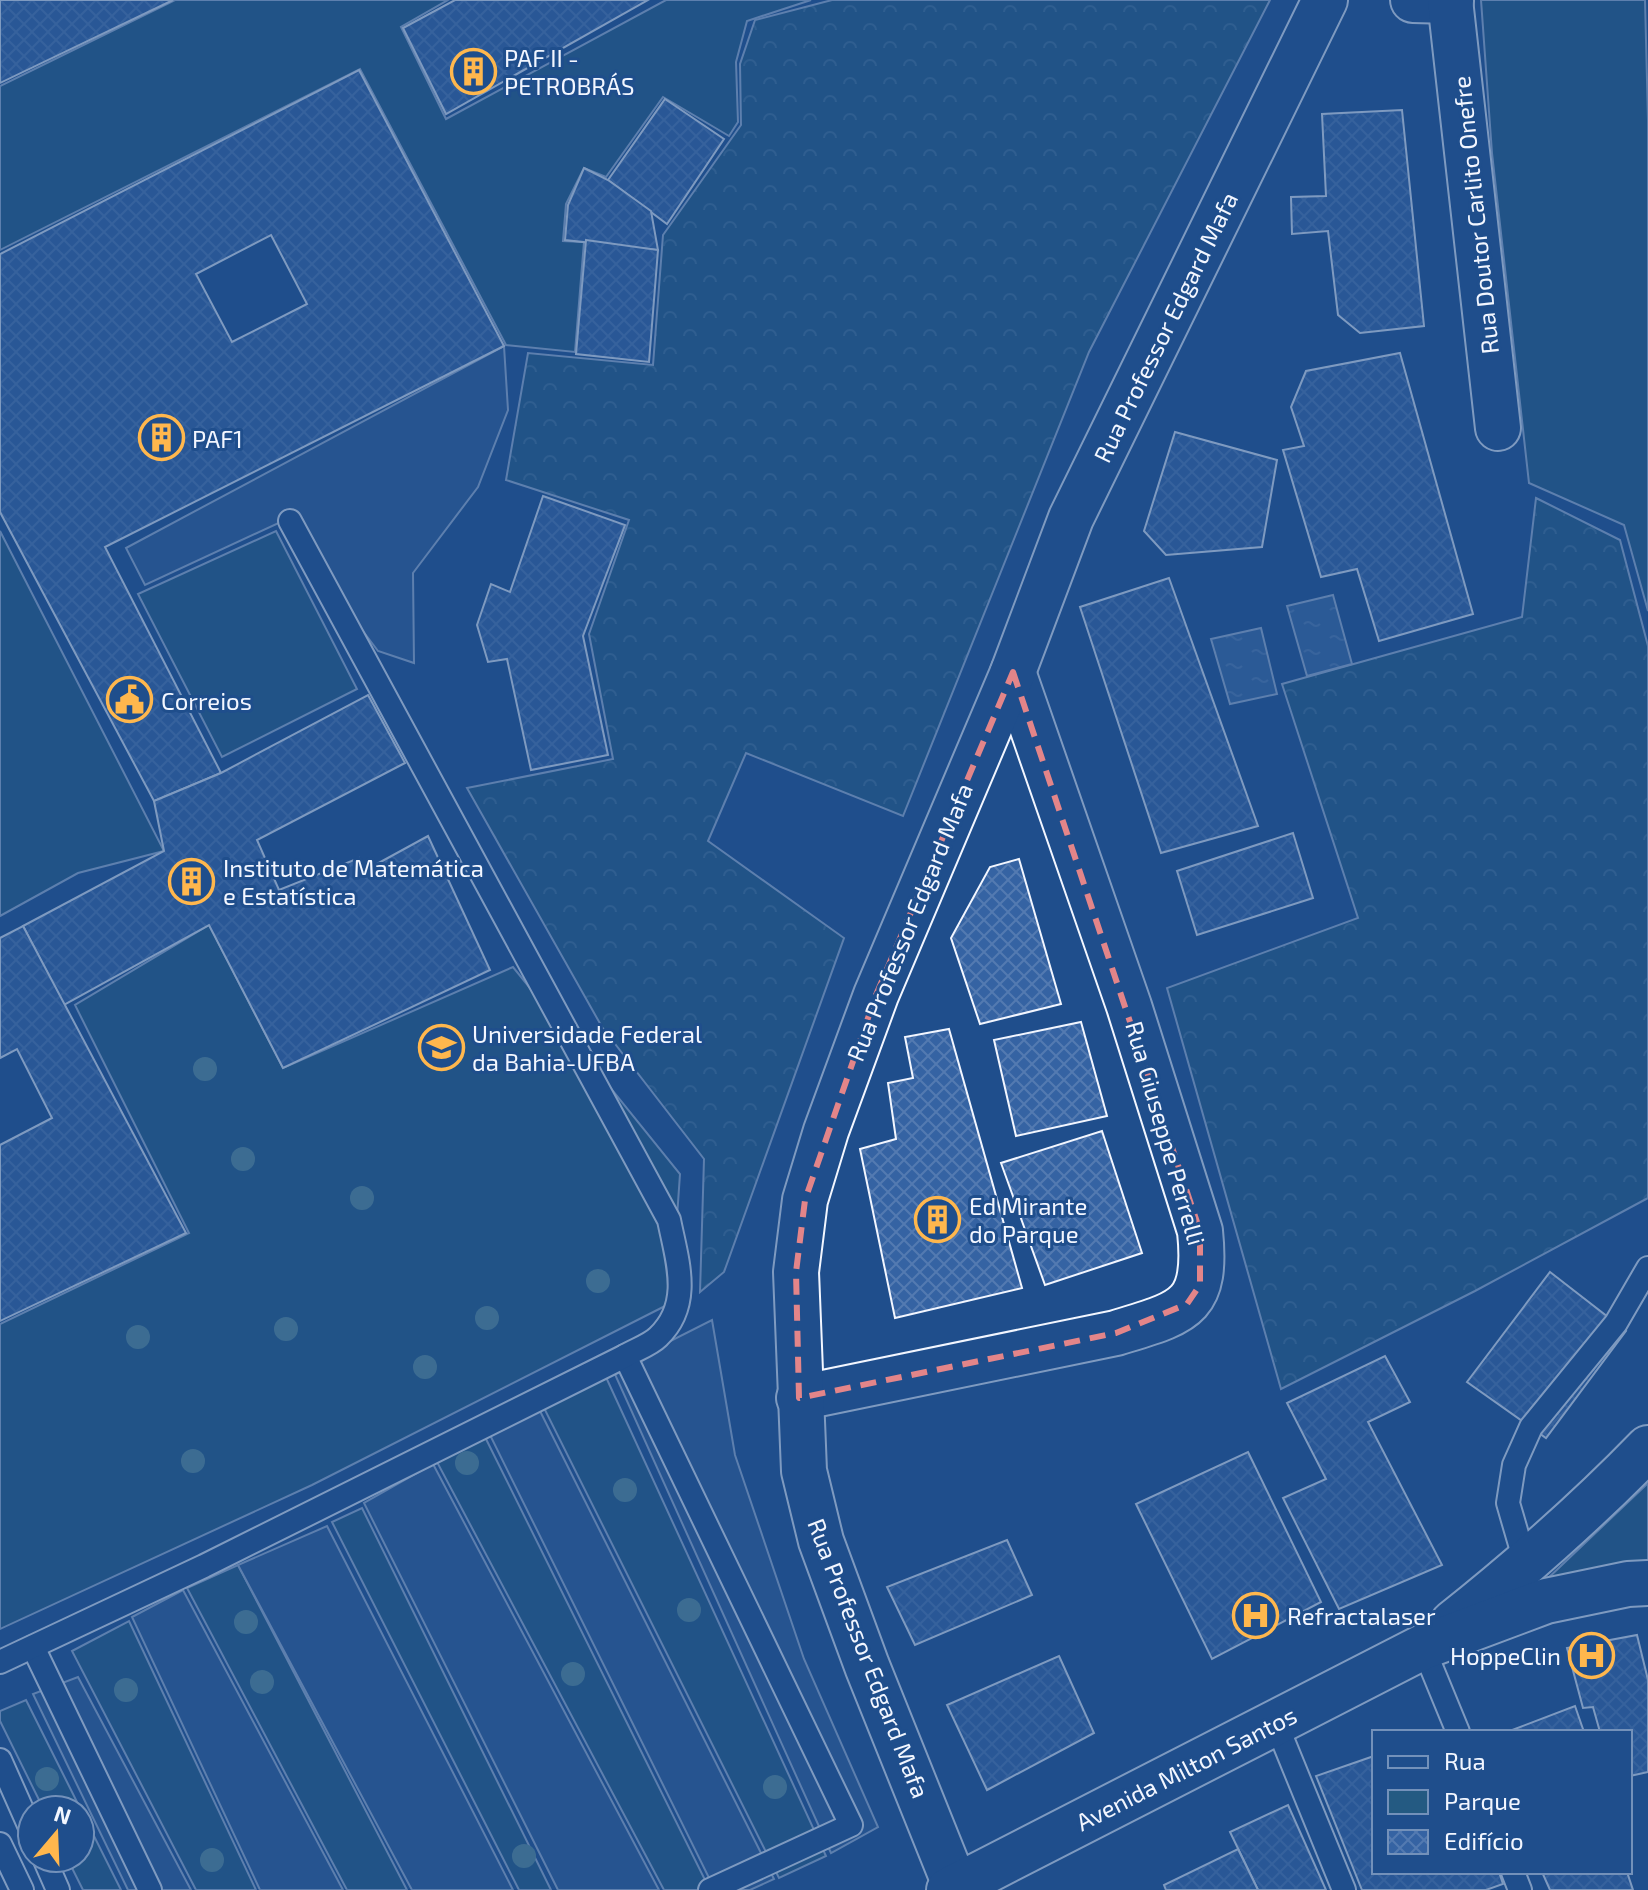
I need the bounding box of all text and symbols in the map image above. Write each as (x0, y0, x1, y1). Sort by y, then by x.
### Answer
place label: PAF II - PETROBRÁS (504, 43, 635, 100)
building icon: PAF II - PETROBRÁS (449, 47, 497, 95)
street label: Rua Doutor Carlito Onefre (1446, 75, 1504, 355)
street label: Rua Professor Edgard Mafa (1087, 187, 1243, 467)
building icon: PAF1 (137, 414, 185, 462)
place label: PAF1 (192, 424, 243, 453)
public building icon: Correios (106, 676, 154, 724)
place label: Correios (161, 686, 252, 715)
street label: Rua Professor Edgard Mafa (840, 779, 978, 1065)
place label: Instituto de Matemática e Estatística (223, 853, 484, 910)
building icon: Instituto de Matemática e Estatística (168, 857, 216, 905)
street label: Rua Giuseppe Perrelli (1120, 1018, 1212, 1248)
place label: Universidade Federal da Bahia-UFBA (472, 1019, 702, 1076)
school or university icon: Universidade Federal da Bahia-UFBA (417, 1023, 465, 1071)
place label: Ed Mirante do Parque (969, 1191, 1087, 1248)
building icon: Ed Mirante do Parque (914, 1195, 962, 1243)
street label: Rua Professor Edgard Mafa (802, 1514, 936, 1802)
hospital icon: Refractalaser (1232, 1591, 1280, 1639)
place label: Refractalaser (1287, 1601, 1436, 1630)
hospital icon: HoppeClin (1568, 1631, 1616, 1679)
place label: HoppeClin (1450, 1641, 1561, 1670)
street label: Avenida Milton Santos (1071, 1700, 1301, 1836)
legend (1372, 1730, 1632, 1874)
text: Rua (1444, 1746, 1486, 1775)
text: Parque (1444, 1786, 1521, 1815)
north arrow (16, 1794, 96, 1874)
text: N (51, 1799, 75, 1829)
text: Edifício (1444, 1826, 1524, 1855)

